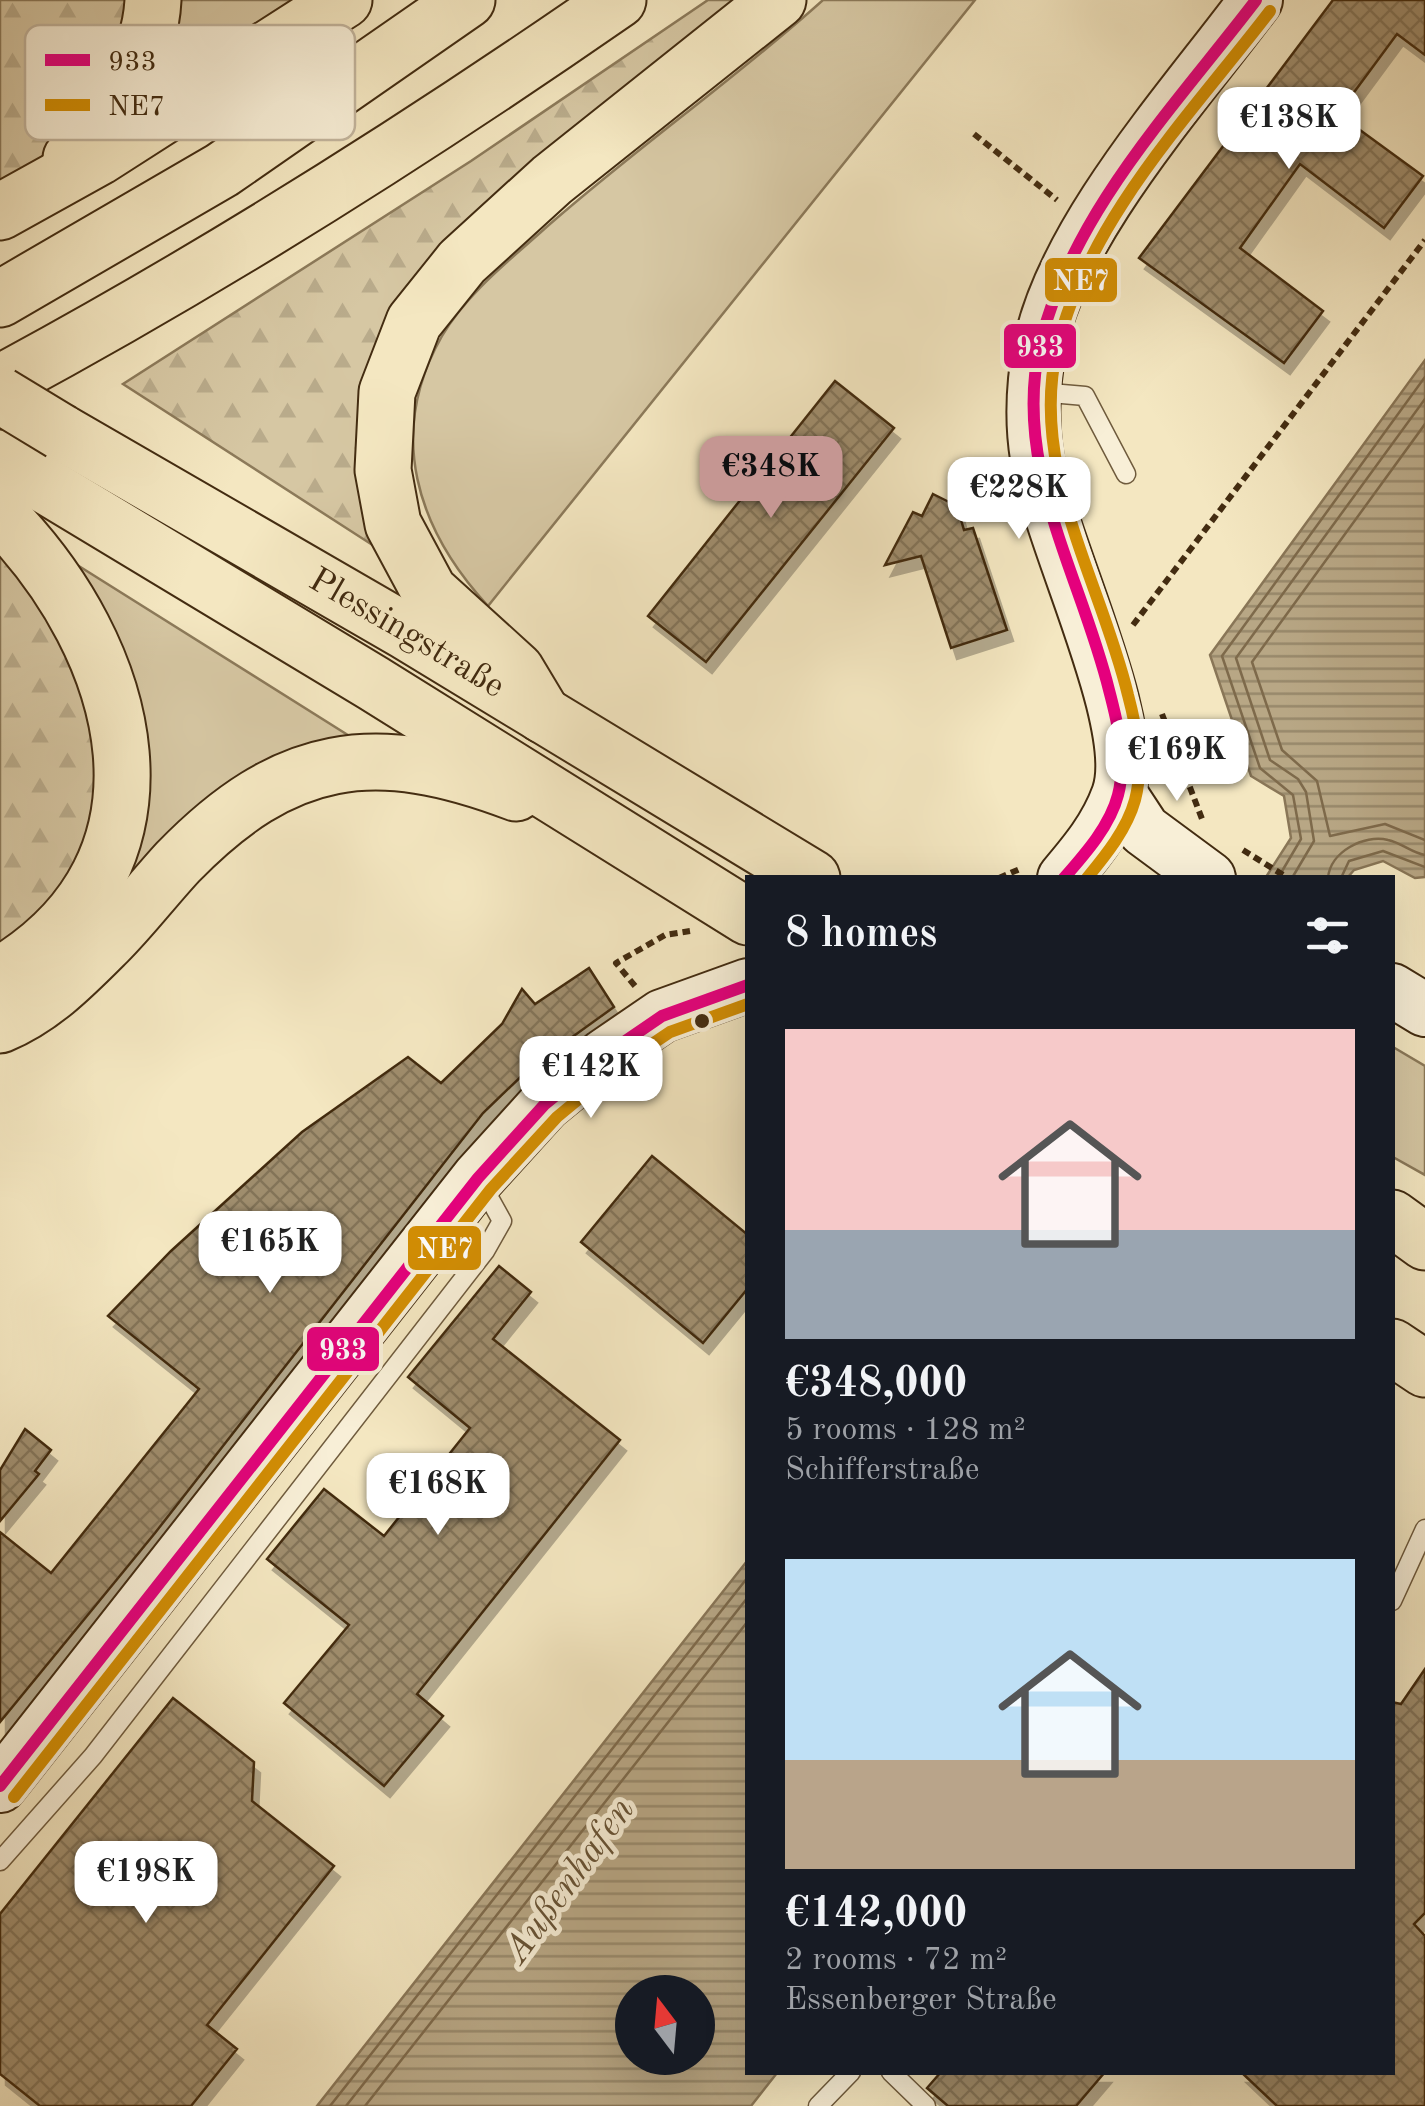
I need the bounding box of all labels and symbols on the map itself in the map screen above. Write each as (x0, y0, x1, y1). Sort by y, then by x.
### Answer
legend (25, 25, 355, 140)
text: 933 (108, 49, 157, 77)
pin: €138K (1219, 87, 1359, 172)
text: NE7 (108, 94, 165, 122)
line badge: NE7 (1043, 256, 1119, 304)
text: NE7 (1053, 269, 1109, 297)
line badge: 933 (1002, 322, 1078, 370)
text: 933 (1016, 335, 1064, 363)
pin: €348K (701, 436, 841, 521)
pin: €228K (949, 457, 1089, 542)
street label: Plessingstraße (303, 562, 511, 705)
pin: €169K (1107, 719, 1247, 804)
unlabelled marker (692, 1011, 712, 1031)
pin: €142K (521, 1036, 661, 1121)
pin: €165K (200, 1211, 340, 1296)
line badge: NE7 (406, 1224, 483, 1272)
text: NE7 (417, 1237, 473, 1265)
line badge: 933 (305, 1325, 381, 1373)
text: 933 (319, 1338, 367, 1366)
pin: €168K (368, 1453, 508, 1538)
water label: Außenhafen (496, 1791, 642, 1972)
pin: €198K (76, 1841, 216, 1926)
north arrow (615, 1975, 715, 2075)

